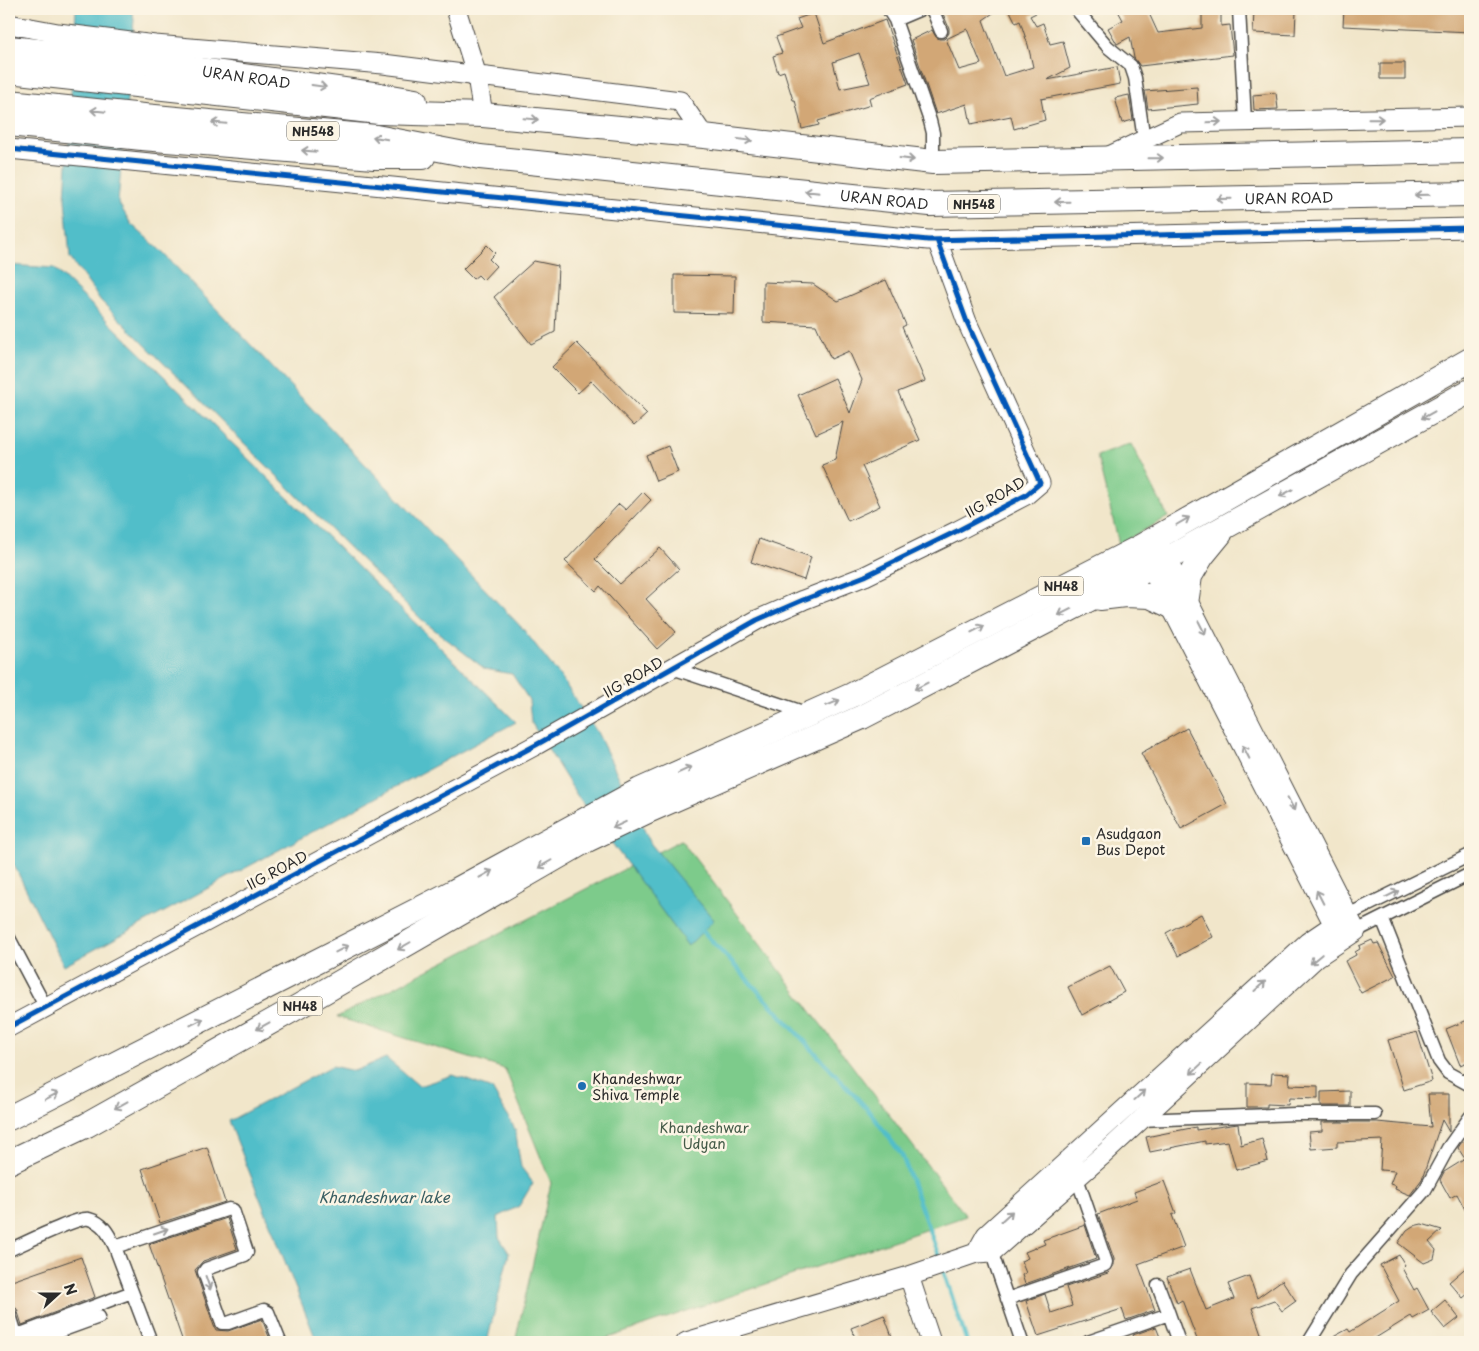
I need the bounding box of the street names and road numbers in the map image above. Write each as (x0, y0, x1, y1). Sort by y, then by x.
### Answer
street label: URAN ROAD (201, 60, 292, 93)
road number: NH548 (287, 122, 339, 140)
street label: URAN ROAD (839, 184, 930, 214)
street label: URAN ROAD (1244, 186, 1334, 209)
road number: NH548 (948, 194, 1000, 213)
street label: IIG ROAD (961, 471, 1029, 523)
road number: NH48 (1038, 576, 1084, 596)
street label: IIG ROAD (599, 651, 667, 703)
street label: IIG ROAD (243, 845, 311, 895)
road number: NH48 (278, 996, 322, 1016)

